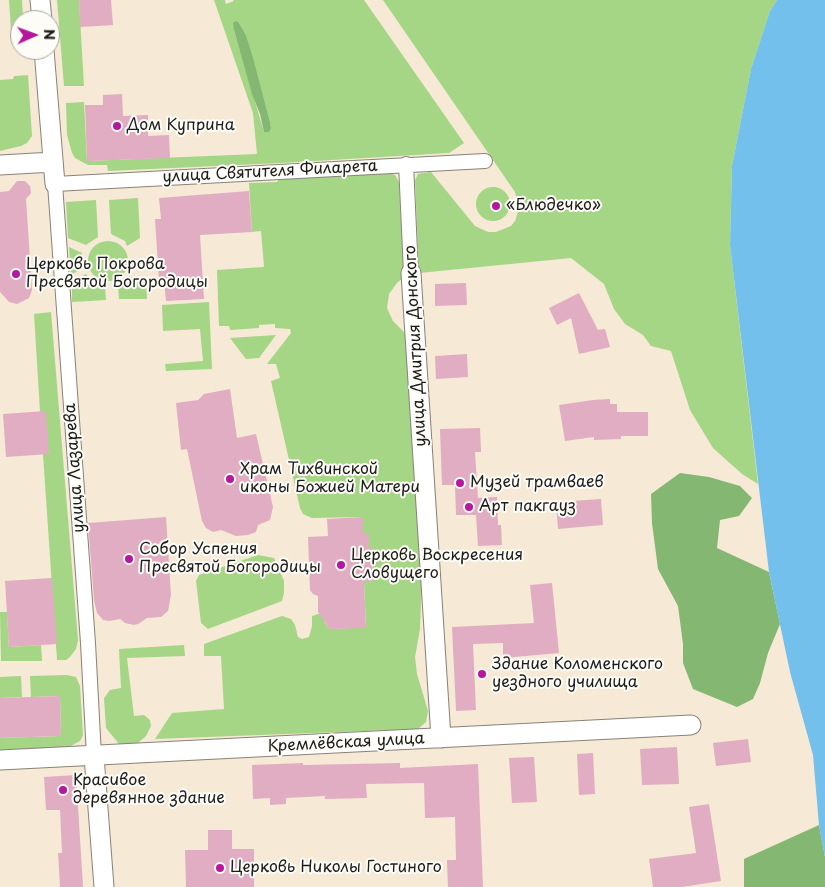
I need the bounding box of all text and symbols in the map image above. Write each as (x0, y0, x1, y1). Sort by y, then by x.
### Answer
north arrow (10, 10, 60, 60)
text: N (39, 29, 60, 40)
place label: Дом Куприна (127, 116, 235, 136)
marker: Дом Куприна (111, 120, 123, 132)
street label: улица Святителя Филарета (162, 157, 378, 187)
place label: «Блюдечко» (506, 196, 601, 216)
marker: «Блюдечко» (490, 200, 502, 212)
street label: улица Дмитрия Донского (401, 245, 431, 447)
place label: Церковь Покрова Пресвятой Богородицы (26, 255, 208, 293)
marker: Церковь Покрова Пресвятой Богородицы (10, 268, 22, 280)
street label: улица Лазарева (61, 403, 89, 533)
place label: Храм Тихвинской иконы Божией Матери (240, 460, 420, 498)
marker: Храм Тихвинской иконы Божией Матери (224, 473, 236, 485)
place label: Музей трамваев (470, 473, 604, 493)
marker: Музей трамваев (454, 477, 466, 489)
place label: Арт пакгауз (479, 497, 576, 517)
marker: Арт пакгауз (463, 501, 475, 513)
place label: Собор Успения Пресвятой Богородицы (139, 540, 321, 578)
place label: Церковь Воскресения Словущего (351, 546, 523, 584)
marker: Собор Успения Пресвятой Богородицы (123, 553, 135, 565)
marker: Церковь Воскресения Словущего (335, 559, 347, 571)
place label: Здание Коломенского уездного училища (492, 655, 663, 693)
marker: Здание Коломенского уездного училища (476, 668, 488, 680)
street label: Кремлёвская улица (267, 729, 425, 757)
place label: Красивое деревянное здание (73, 771, 225, 809)
marker: Красивое деревянное здание (57, 784, 69, 796)
place label: Церковь Николы Гостиного (230, 858, 442, 878)
marker: Церковь Николы Гостиного (214, 862, 226, 874)

